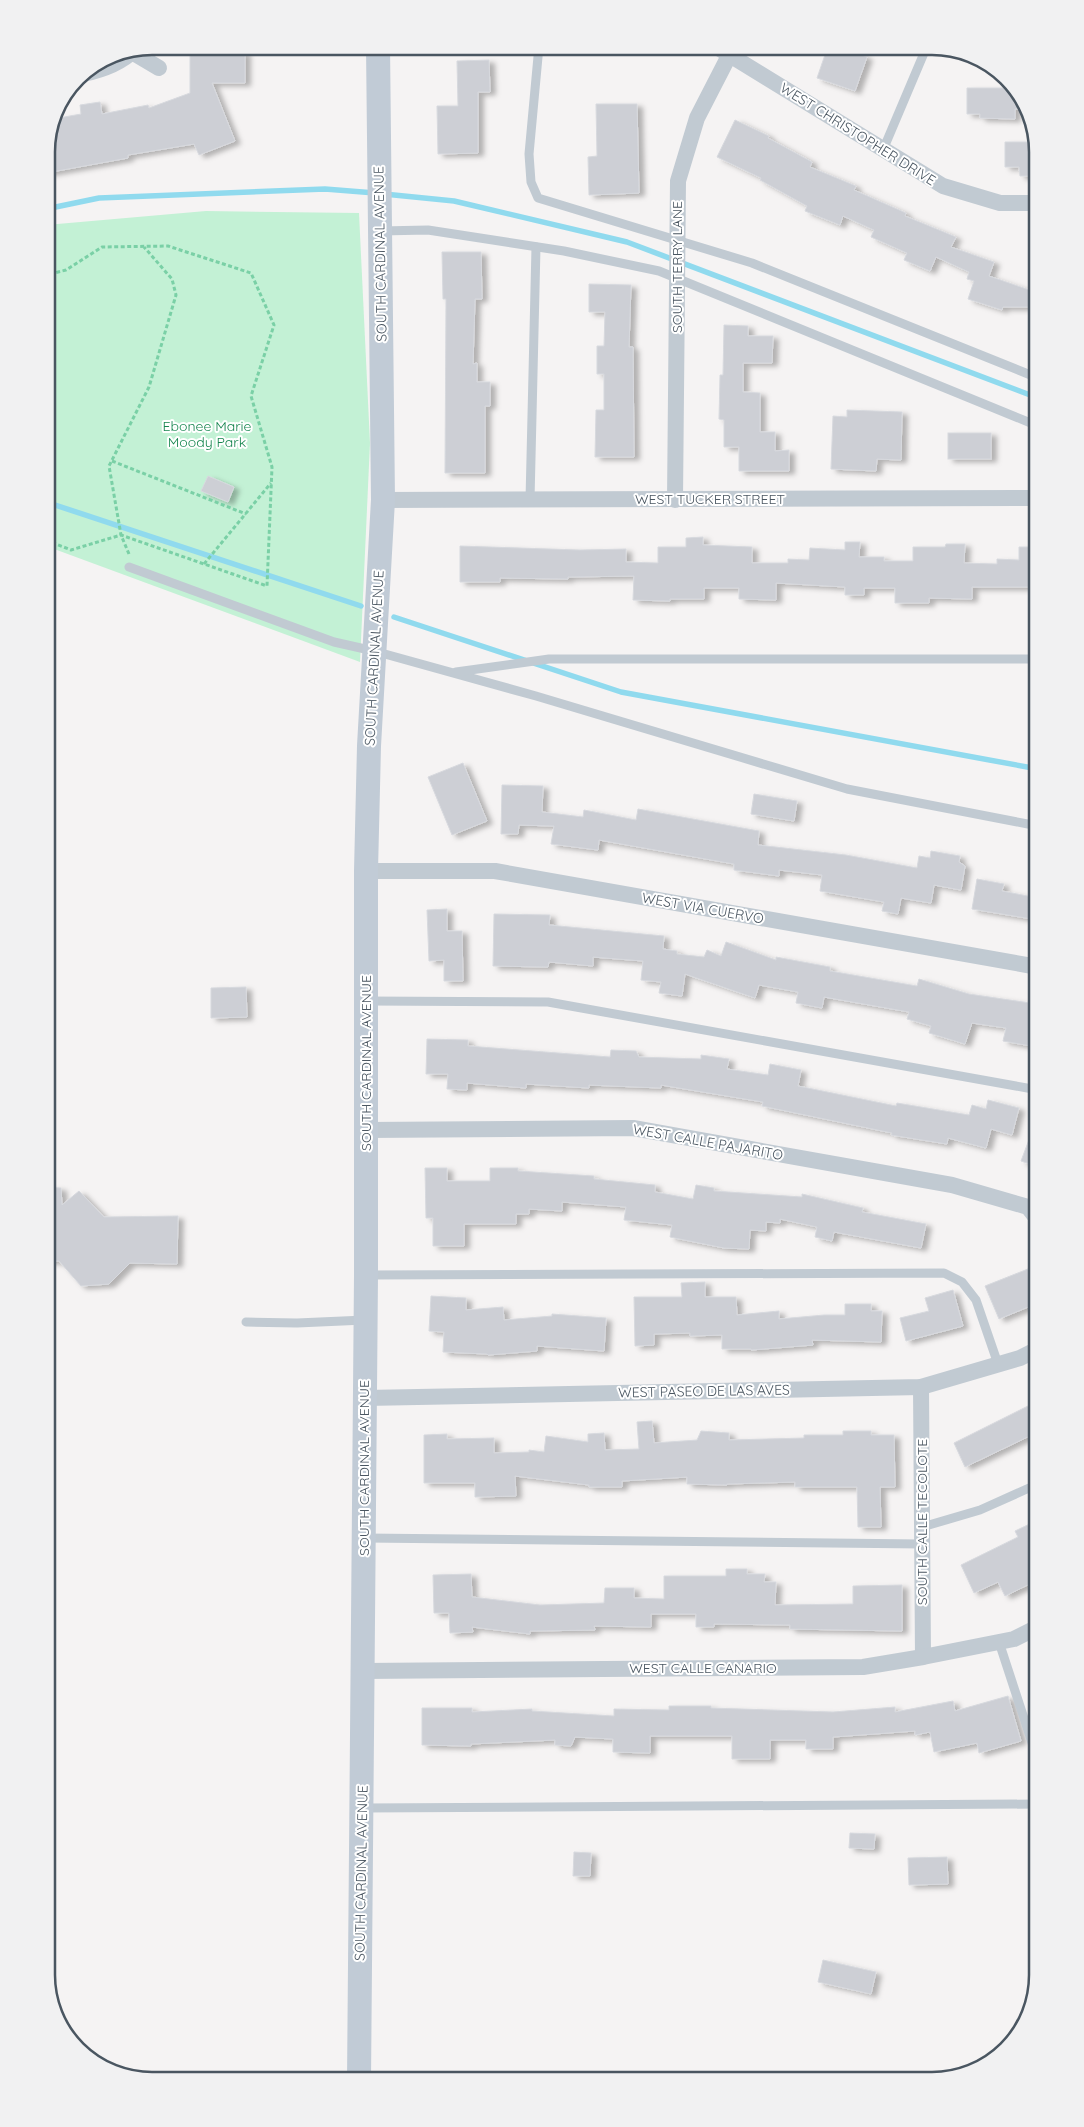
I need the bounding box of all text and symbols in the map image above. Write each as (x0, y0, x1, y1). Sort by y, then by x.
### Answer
street label: WEST CHRISTOPHER DRIVE (777, 79, 939, 189)
street label: SOUTH CARDINAL AVENUE (369, 166, 391, 342)
street label: SOUTH TERRY LANE (668, 201, 686, 333)
park label: Ebonee Marie Moody Park (163, 417, 252, 451)
street label: WEST TUCKER STREET (635, 490, 785, 508)
street label: SOUTH CARDINAL AVENUE (360, 570, 388, 746)
street label: WEST VIA CUERVO (641, 888, 766, 928)
street label: SOUTH CARDINAL AVENUE (357, 975, 375, 1151)
street label: WEST CALLE PAJARITO (632, 1120, 785, 1164)
street label: SOUTH CARDINAL AVENUE (355, 1380, 373, 1556)
street label: WEST PASEO DE LAS AVES (618, 1381, 790, 1401)
street label: SOUTH CALLE TECOLOTE (913, 1439, 931, 1605)
street label: WEST CALLE CANARIO (629, 1659, 777, 1677)
street label: SOUTH CARDINAL AVENUE (350, 1785, 372, 1961)

